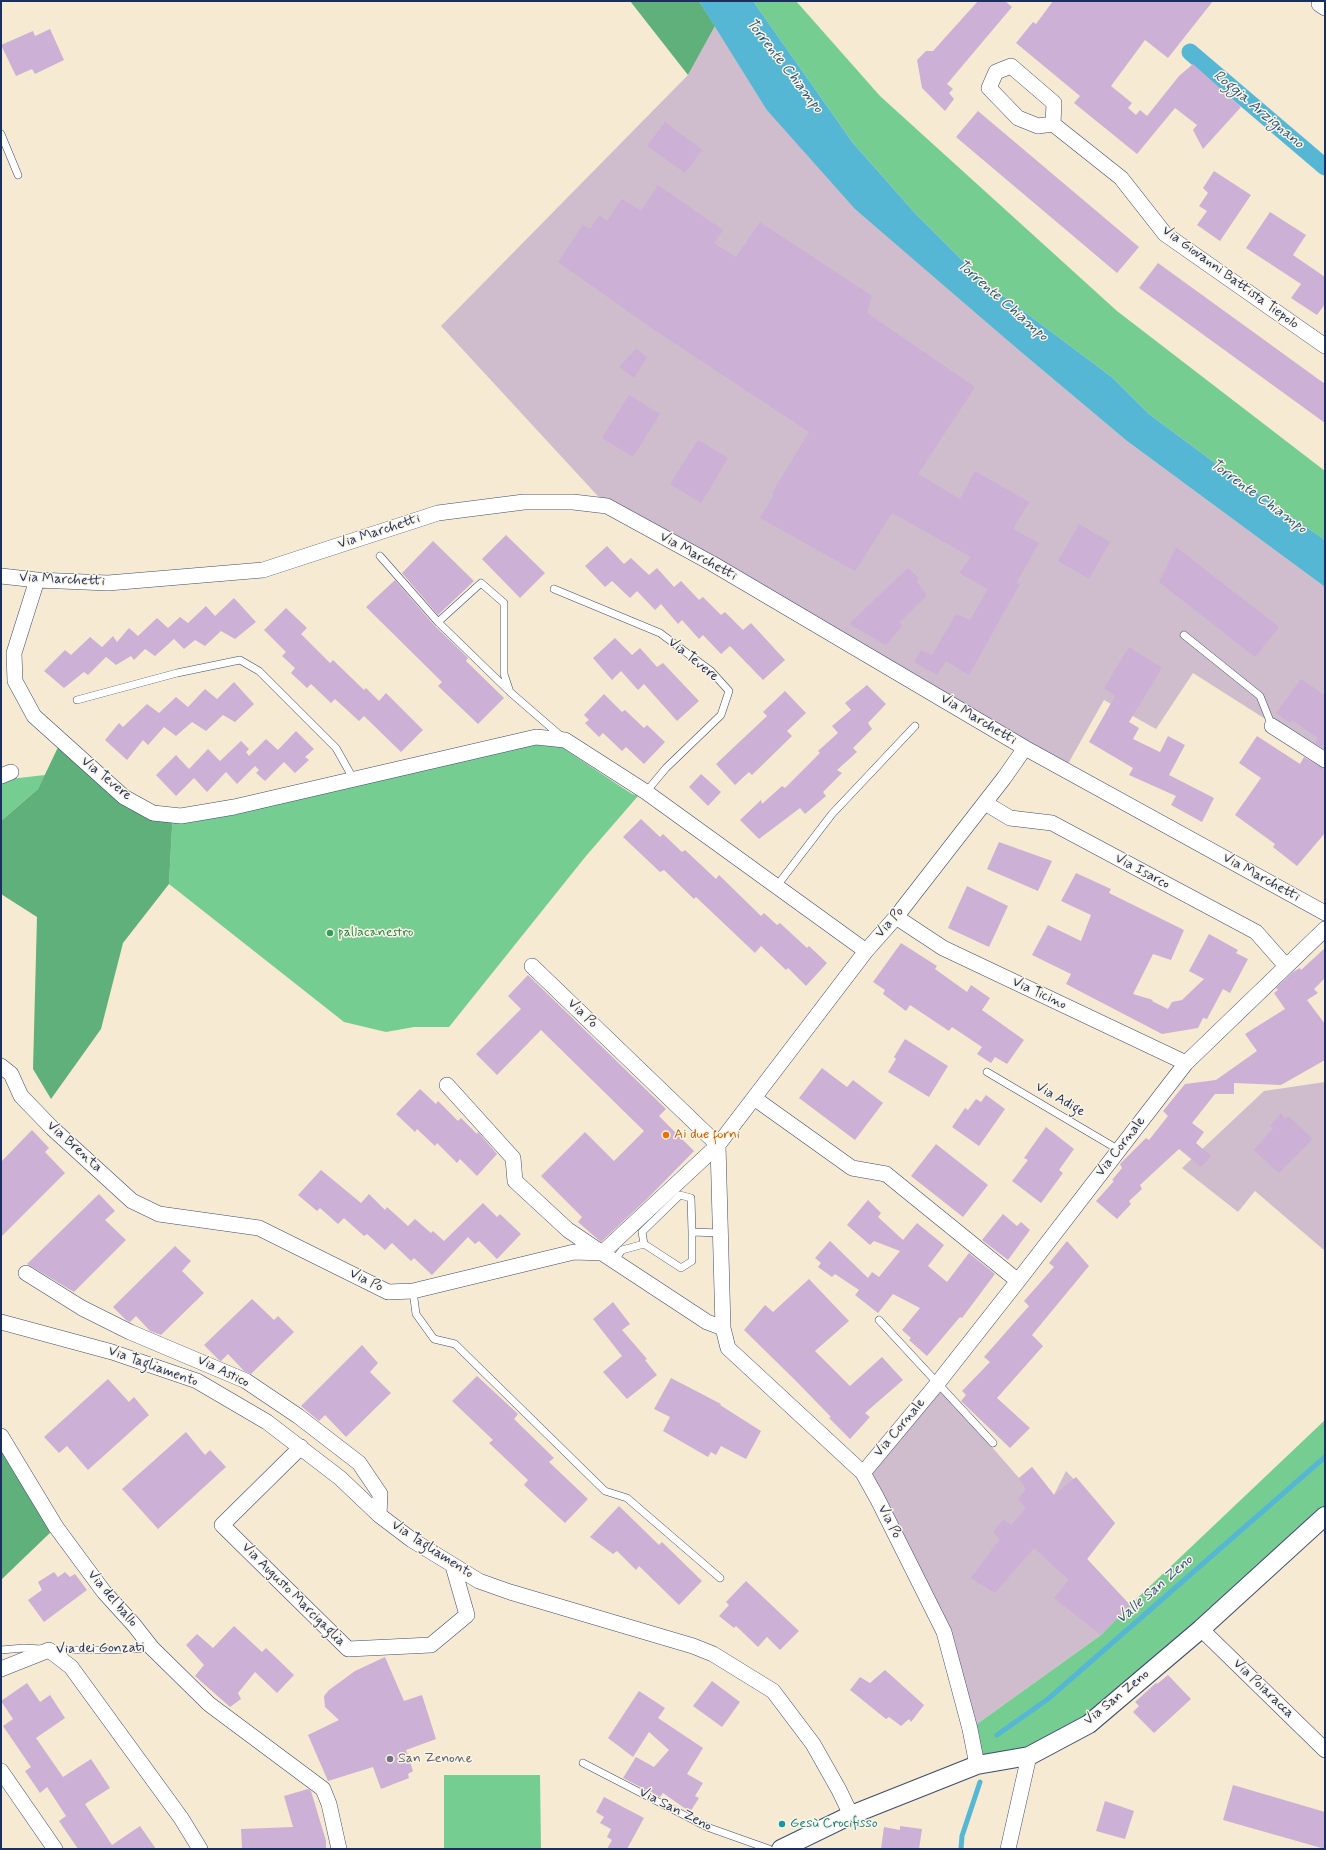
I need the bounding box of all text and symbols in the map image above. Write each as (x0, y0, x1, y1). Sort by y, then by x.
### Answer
water label: Torrente Chiampo (742, 15, 826, 117)
water label: Roggia Arzignano (1209, 67, 1307, 153)
street label: Via Giovanni Battista Tiepolo (1158, 223, 1302, 333)
water label: Torrente Chiampo (953, 257, 1051, 345)
water label: Torrente Chiampo (1206, 456, 1310, 538)
street label: Via Marchetti (336, 511, 422, 553)
street label: Via Marchetti (656, 529, 740, 585)
street label: Via Marchetti (19, 569, 105, 591)
street label: Via Tevere (664, 634, 722, 686)
street label: Via Marchetti (937, 691, 1019, 749)
street label: Via Tevere (77, 753, 135, 805)
street label: Via Marchetti (1219, 850, 1303, 906)
street label: Via Isarco (1112, 851, 1172, 893)
street label: Via Po (872, 904, 908, 942)
place label: pallacanestro (338, 925, 413, 941)
marker: pallacanestro (325, 928, 335, 938)
street label: Via Ticino (1009, 974, 1069, 1014)
street label: Via Po (563, 996, 601, 1032)
street label: Via Adige (1032, 1079, 1088, 1121)
street label: Via Cornale (1092, 1114, 1150, 1180)
street label: Via Brenta (43, 1118, 105, 1176)
place label: Ai due forni (674, 1127, 740, 1143)
marker: Ai due forni (661, 1130, 671, 1140)
street label: Via Po (346, 1266, 386, 1296)
street label: Via Tagliamento (106, 1343, 200, 1391)
street label: Via Astico (194, 1352, 252, 1392)
street label: Via Cornale (871, 1395, 929, 1461)
street label: Via Po (873, 1502, 905, 1542)
street label: Via Tagliamento (388, 1517, 476, 1583)
street label: Via Augusto Marcigaglia (238, 1540, 348, 1650)
water label: Valle San Zeno (1113, 1552, 1197, 1628)
street label: Via del ballo (83, 1567, 141, 1631)
street label: Via dei Gonzati (56, 1640, 144, 1658)
street label: Via Poiaracca (1229, 1656, 1297, 1722)
street label: Via San Zeno (1081, 1666, 1153, 1730)
place label: San Zenone (398, 1751, 472, 1767)
marker: San Zenone (385, 1754, 395, 1764)
street label: Via San Zeno (636, 1784, 714, 1836)
place label: Gesù Crocifisso (790, 1816, 878, 1832)
marker: Gesù Crocifisso (777, 1819, 787, 1829)

